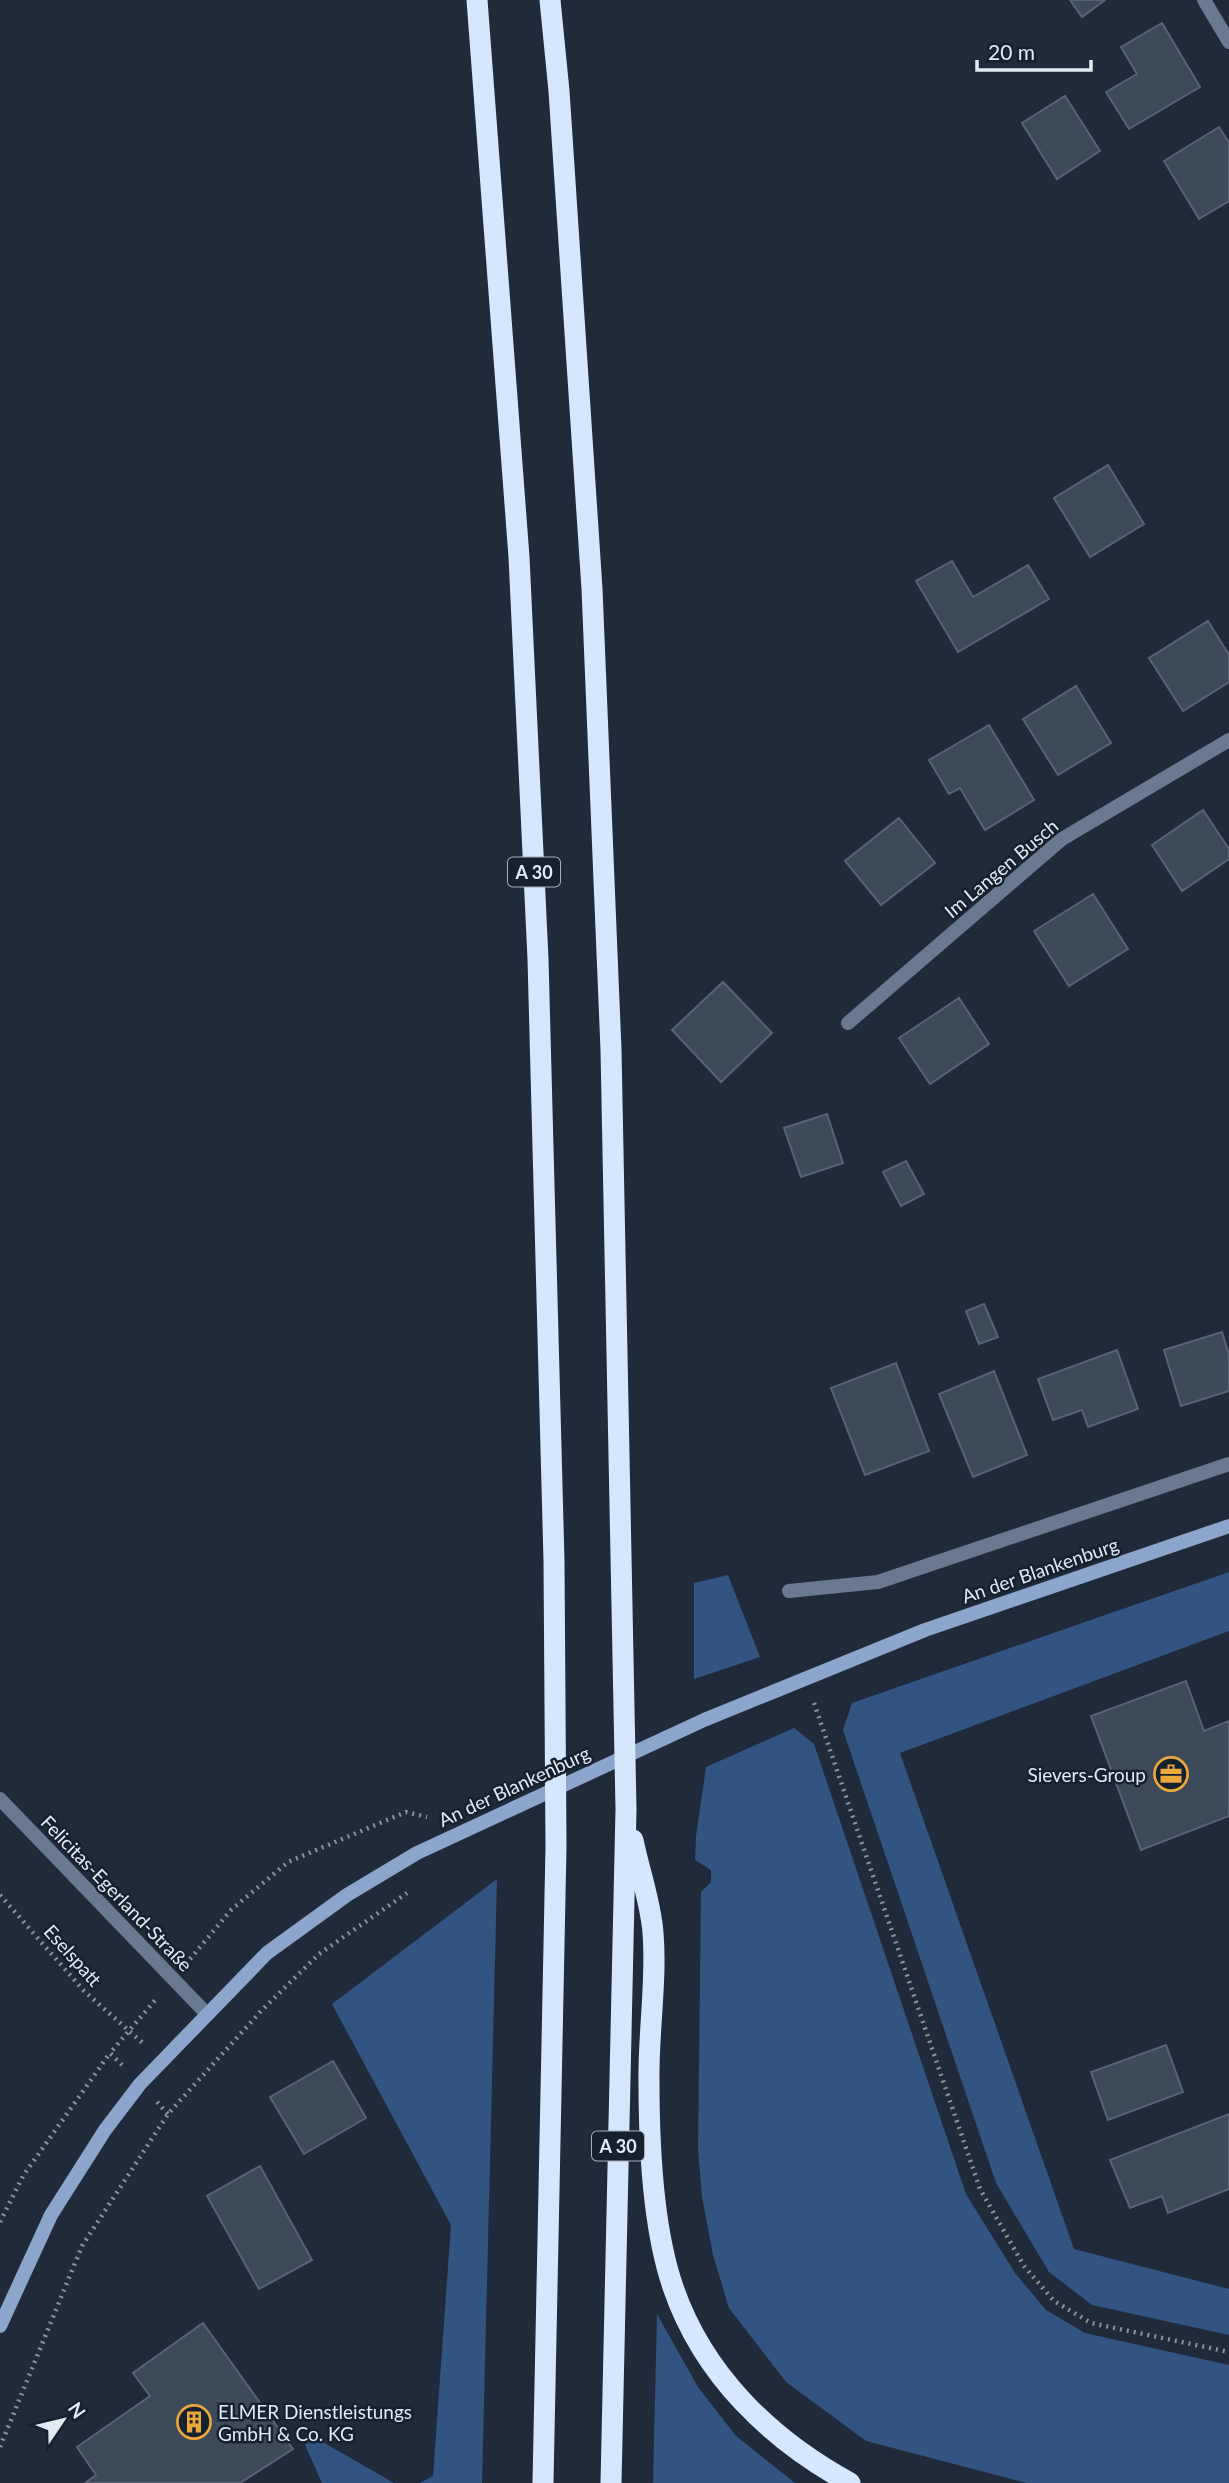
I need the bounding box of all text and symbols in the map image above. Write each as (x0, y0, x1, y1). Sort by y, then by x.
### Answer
scale bar (977, 28, 1091, 72)
text: 20 m (988, 39, 1035, 64)
street label: Im Langen Busch (939, 814, 1063, 922)
road number: A 30 (508, 858, 560, 886)
street label: An der Blankenburg (958, 1532, 1122, 1608)
street label: An der Blankenburg (435, 1741, 594, 1831)
office icon: Sievers-Group (1152, 1755, 1190, 1793)
place label: Sievers-Group (1027, 1763, 1146, 1786)
street label: Felicitas-Egerland-Straße (37, 1810, 197, 1976)
street label: Eselspatt (39, 1920, 107, 1990)
road number: A 30 (592, 2132, 644, 2160)
north arrow (28, 2385, 98, 2455)
text: N (64, 2397, 91, 2423)
place label: ELMER Dienstleistungs GmbH & Co. KG (218, 2400, 412, 2445)
building icon: ELMER Dienstleistungs GmbH & Co. KG (175, 2403, 213, 2441)

